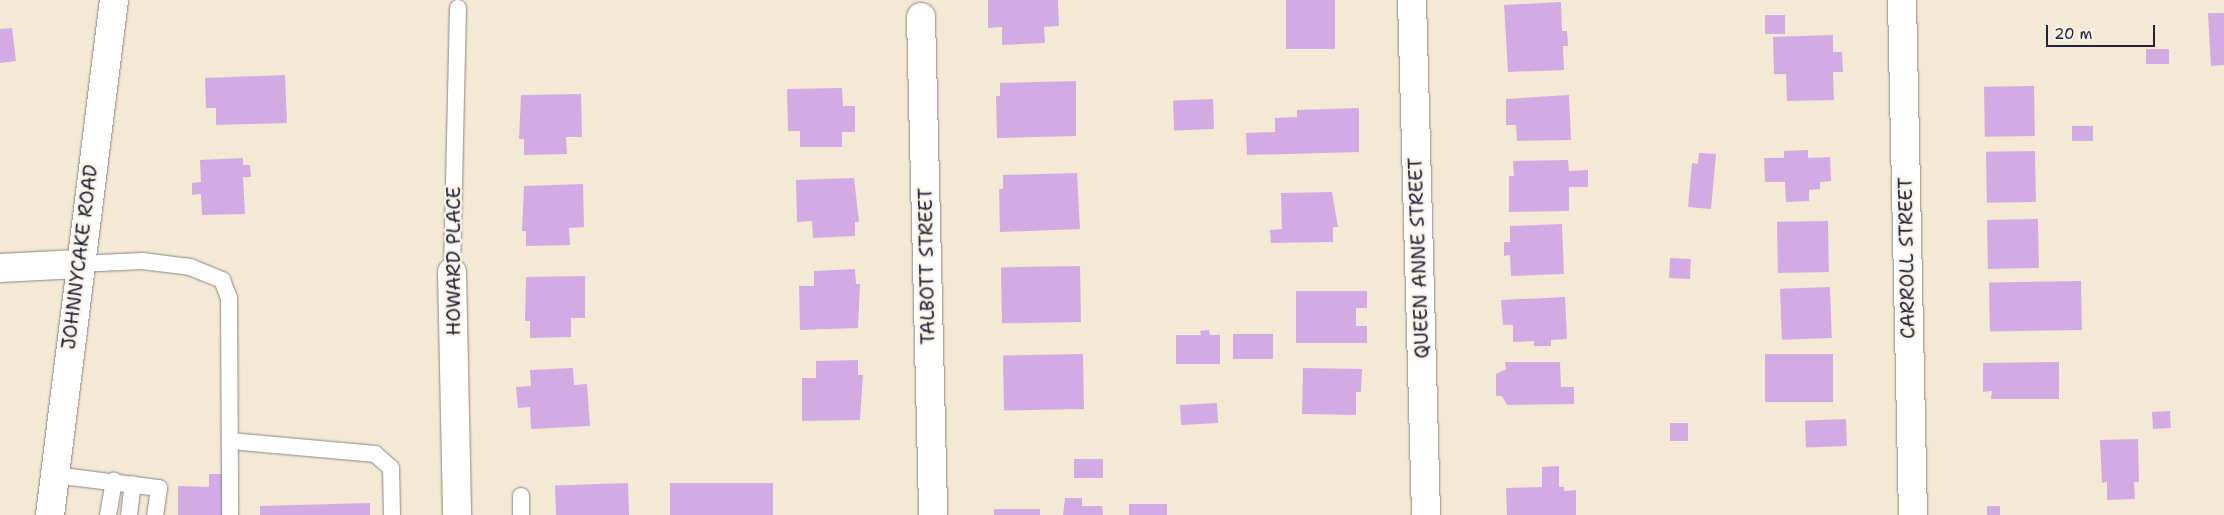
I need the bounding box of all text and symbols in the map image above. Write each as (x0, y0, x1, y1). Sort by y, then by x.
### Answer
scale bar (2049, 15, 2158, 47)
text: 20 m (2054, 24, 2093, 44)
street label: QUEEN ANNE STREET (1404, 157, 1434, 359)
street label: JOHNNYCAKE ROAD (57, 163, 103, 351)
street label: CARROLL STREET (1894, 177, 1920, 339)
street label: HOWARD PLACE (443, 186, 465, 336)
street label: TALBOTT STREET (914, 187, 940, 345)

